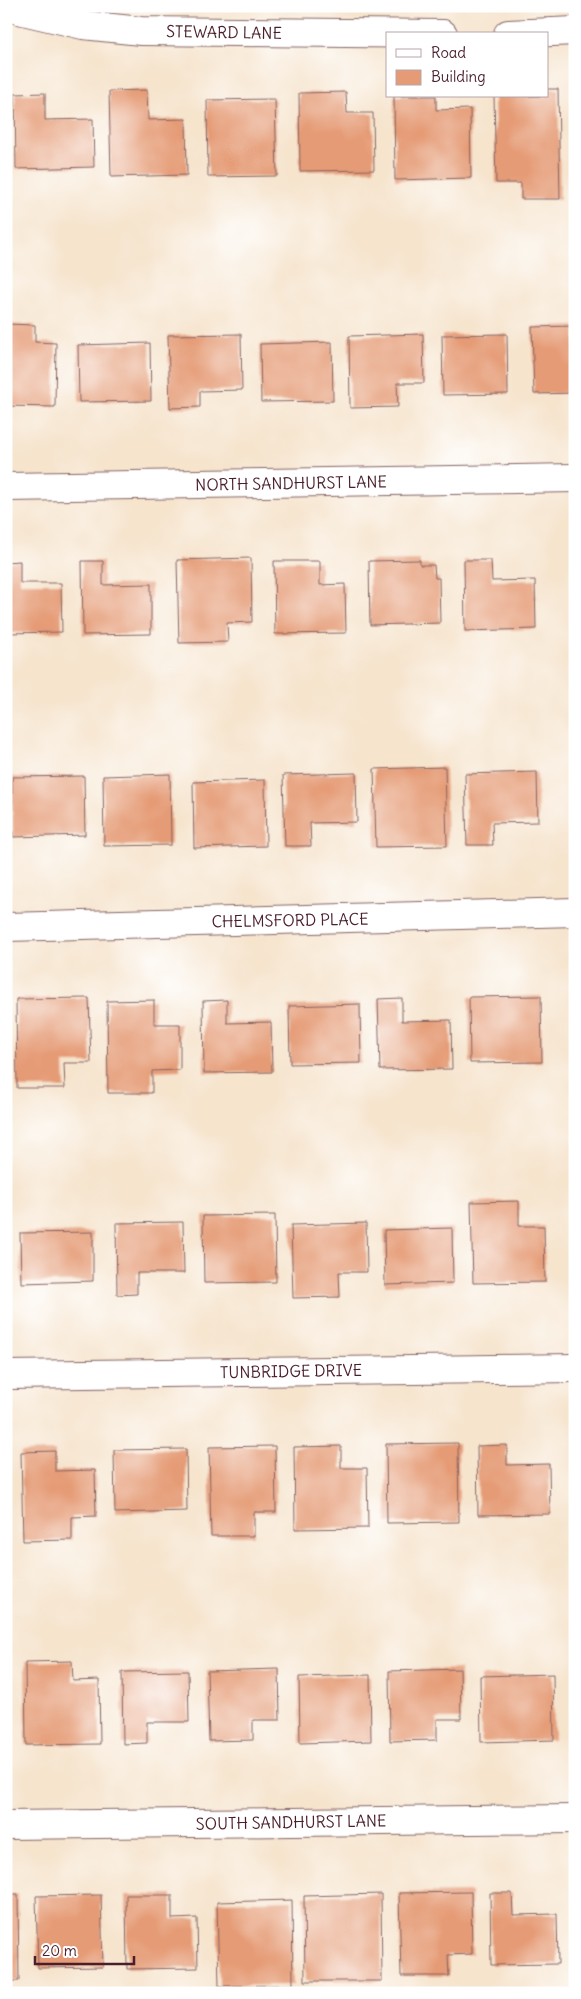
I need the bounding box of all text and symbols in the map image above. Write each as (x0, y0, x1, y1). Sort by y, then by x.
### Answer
street label: STEWARD LANE (166, 21, 282, 43)
legend (386, 32, 548, 98)
text: Road (431, 43, 466, 62)
text: Building (431, 67, 486, 86)
street label: NORTH SANDHURST LANE (195, 471, 387, 495)
street label: CHELMSFORD PLACE (211, 909, 369, 931)
street label: TUNBRIDGE DRIVE (220, 1360, 362, 1382)
street label: SOUTH SANDHURST LANE (196, 1810, 386, 1834)
scale bar (35, 1934, 134, 1966)
text: 20 m (42, 1941, 77, 1960)

